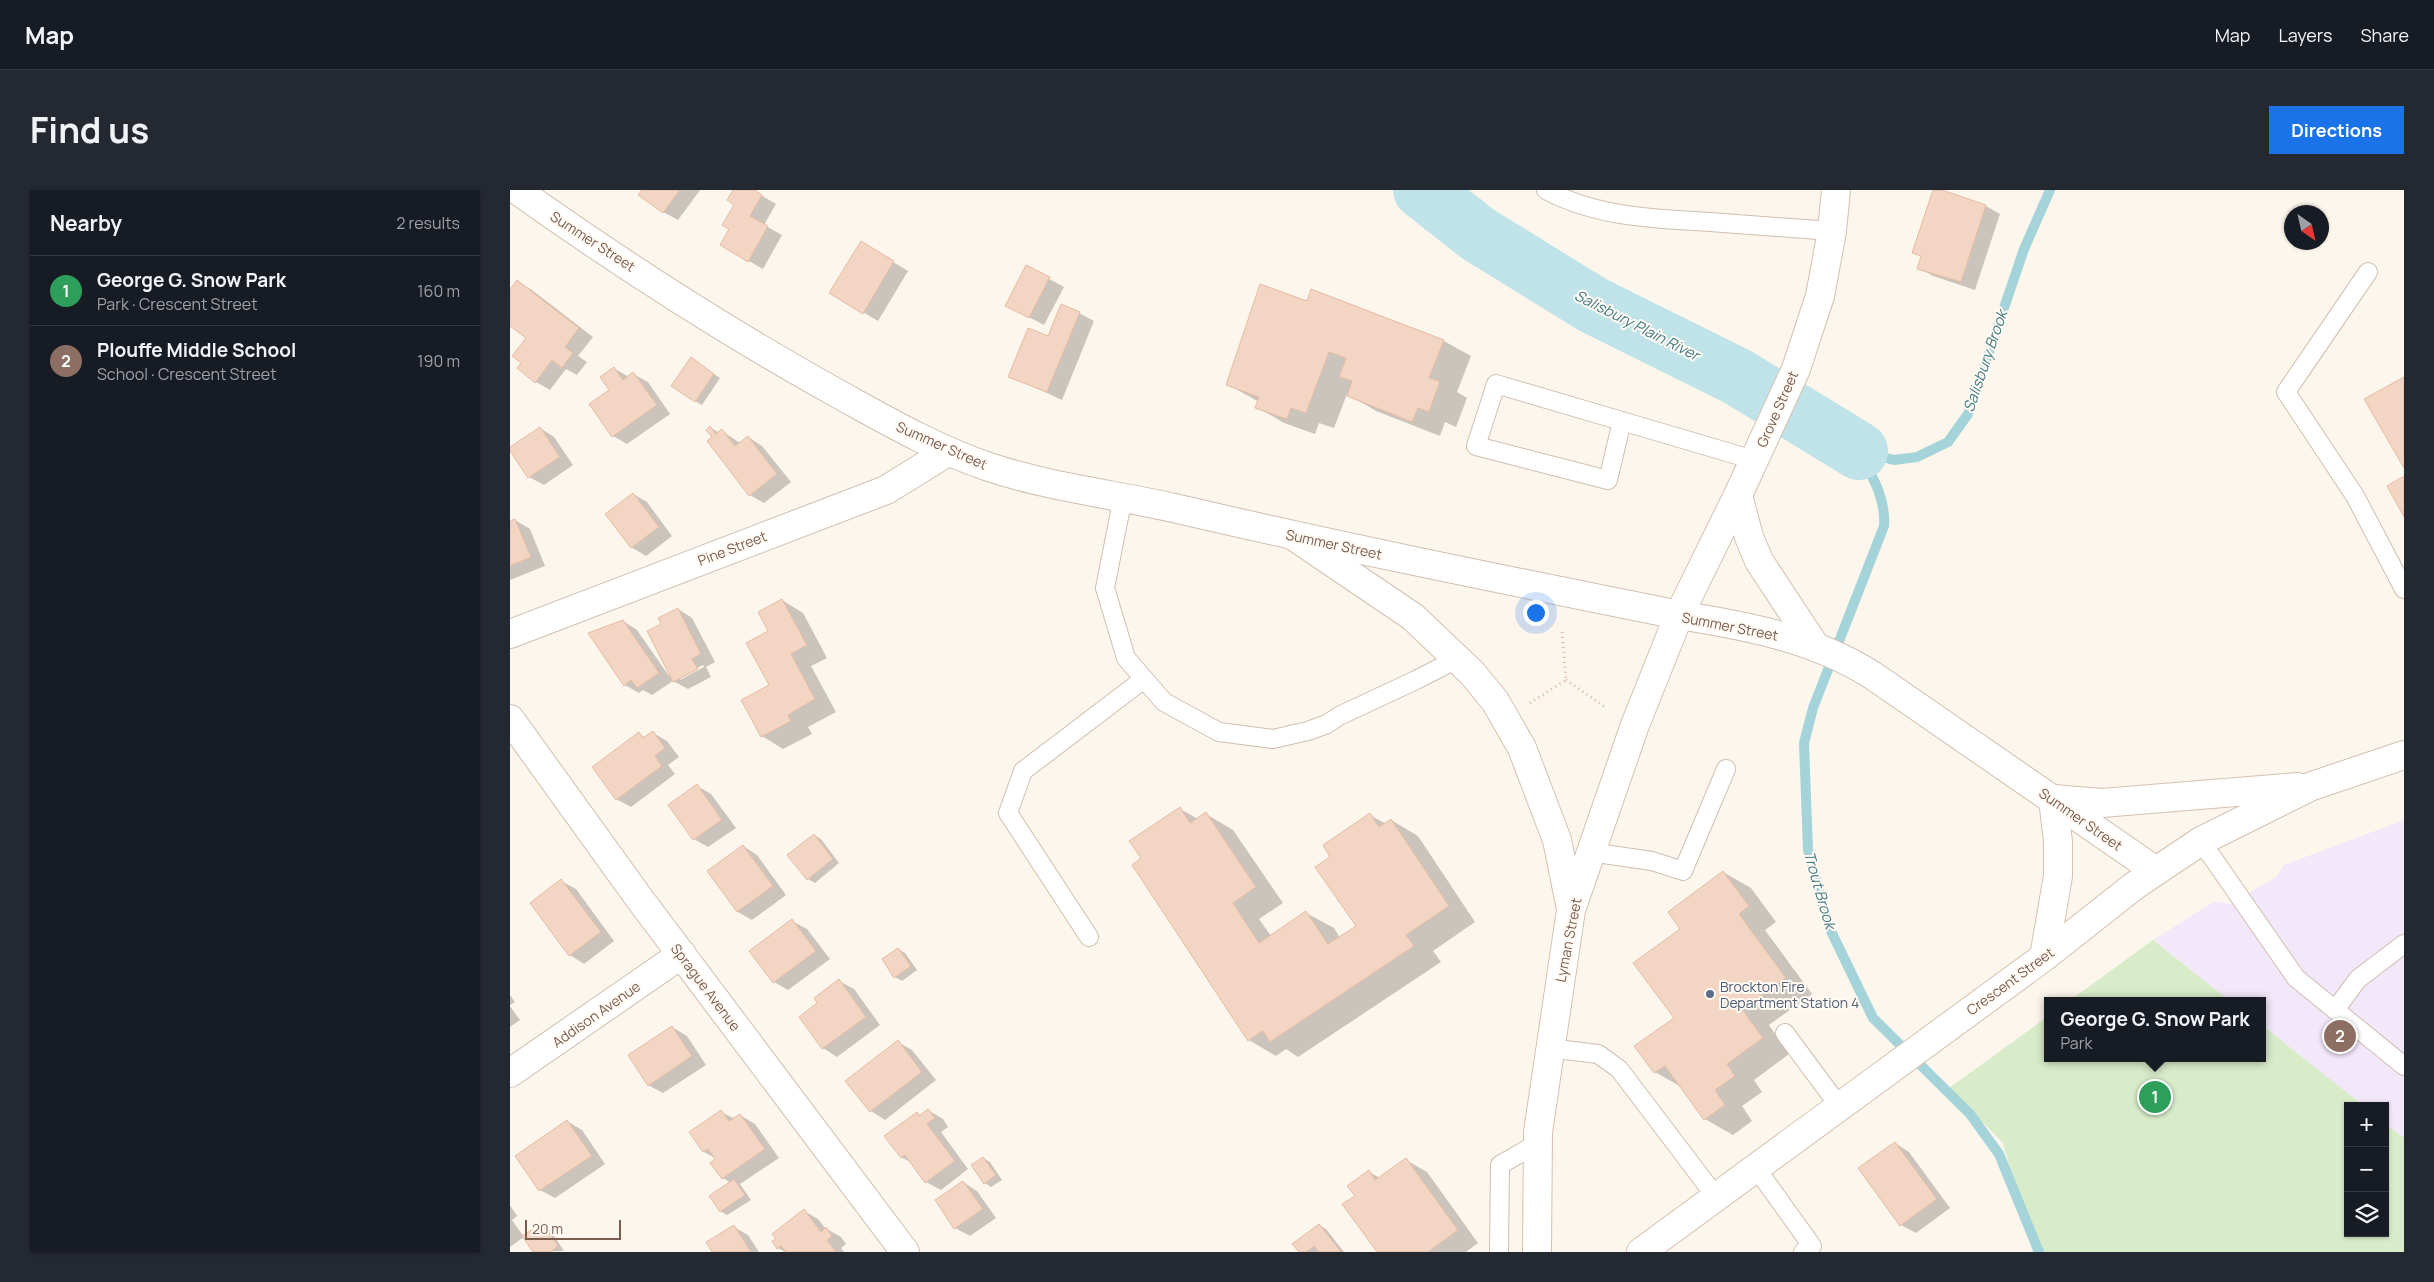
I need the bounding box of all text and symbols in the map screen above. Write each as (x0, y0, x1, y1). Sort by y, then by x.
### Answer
text: Map (25, 18, 74, 51)
text: Map (2215, 23, 2250, 47)
text: Layers (2278, 23, 2332, 47)
text: Share (2360, 23, 2409, 47)
text: Find us (30, 106, 149, 154)
button: Directions (2269, 106, 2404, 154)
north arrow (2284, 205, 2329, 250)
street label: Summer Street (547, 206, 640, 276)
text: Nearby (50, 209, 122, 237)
text: 2 results (396, 212, 460, 234)
text: George G. Snow Park (97, 267, 286, 293)
text: 1 (62, 280, 70, 302)
text: 160 m (417, 280, 460, 302)
water label: Salisbury Plain River (1571, 284, 1705, 367)
text: Park · Crescent Street (97, 293, 258, 315)
water label: Salisbury Brook (1958, 305, 2013, 415)
text: Plouffe Middle School (97, 337, 296, 363)
text: 2 (61, 350, 71, 372)
text: 190 m (417, 350, 460, 372)
text: School · Crescent Street (97, 363, 277, 385)
street label: Grove Street (1752, 367, 1802, 450)
street label: Summer Street (893, 416, 991, 474)
street label: Summer Street (1284, 525, 1384, 564)
street label: Pine Street (695, 526, 769, 570)
your location (1523, 600, 1549, 626)
street label: Summer Street (1680, 607, 1780, 645)
street label: Summer Street (2035, 783, 2127, 855)
water label: Trout Brook (1799, 849, 1842, 934)
street label: Lyman Street (1550, 896, 1586, 984)
street label: Sprague Avenue (667, 939, 745, 1035)
street label: Crescent Street (1962, 943, 2058, 1019)
street label: Addison Avenue (548, 977, 644, 1051)
place label: Brockton Fire Department Station 4 (1720, 977, 1859, 1012)
marker: Brockton Fire Department Station 4 (1704, 988, 1716, 1000)
popup (2044, 997, 2266, 1062)
text: George G. Snow Park (2060, 1006, 2250, 1032)
pin: 2 (2324, 1017, 2356, 1055)
text: Park (2060, 1032, 2092, 1054)
pin: 1 (2139, 1078, 2171, 1116)
map controls (2344, 1102, 2389, 1237)
button: + (2344, 1102, 2389, 1147)
button: − (2344, 1147, 2389, 1192)
button: layers (2344, 1192, 2389, 1237)
scale bar (525, 1217, 621, 1240)
text: 20 m (532, 1219, 563, 1238)

